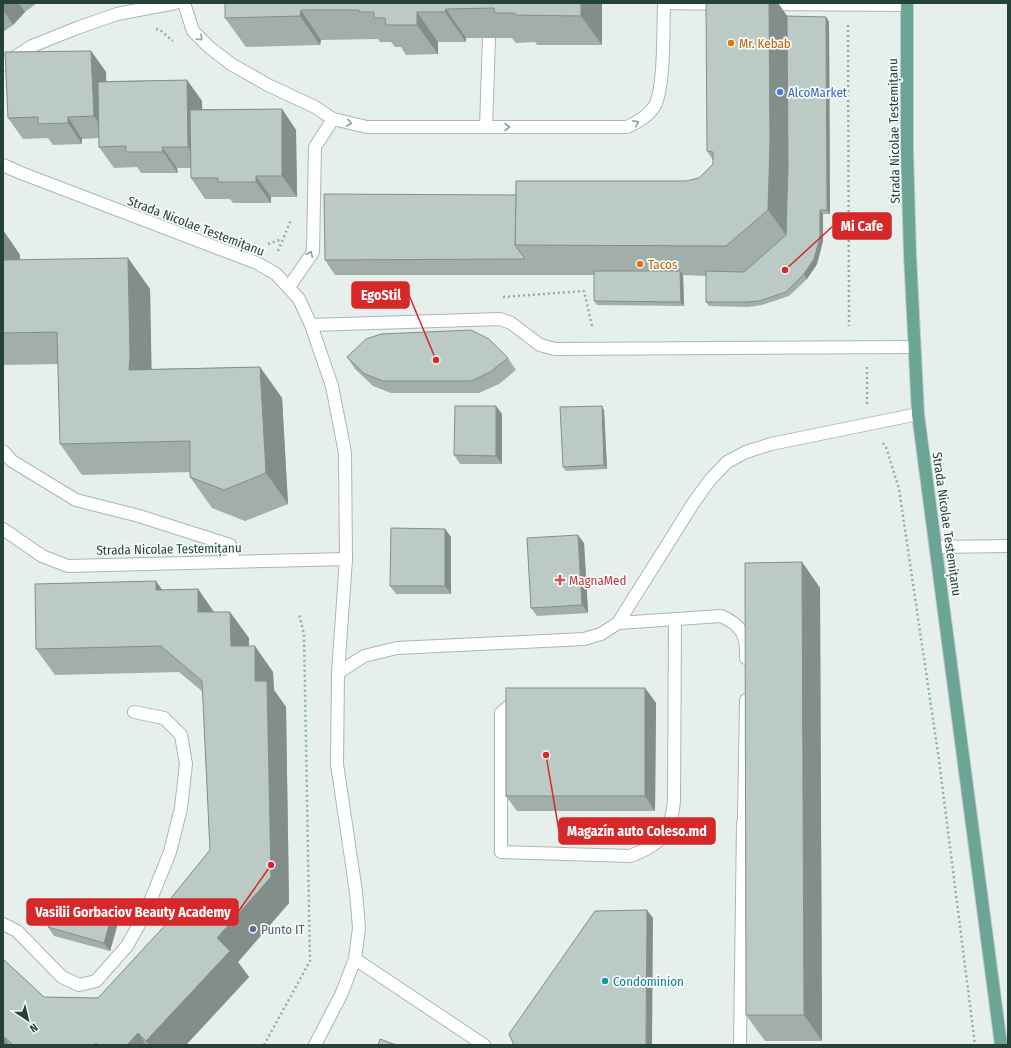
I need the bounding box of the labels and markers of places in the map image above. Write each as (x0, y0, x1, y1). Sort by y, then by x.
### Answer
place label: Mr. Kebab (739, 36, 791, 51)
marker: Mr. Kebab (726, 38, 736, 48)
place label: AlcoMarket (788, 85, 848, 100)
marker: AlcoMarket (775, 87, 785, 97)
callout: Mi Cafe (833, 213, 891, 239)
place label: Tacos (648, 257, 678, 272)
marker: Tacos (635, 259, 645, 269)
callout: EgoStil (352, 282, 409, 308)
place label: MagnaMed (569, 573, 626, 588)
marker: MagnaMed (554, 574, 566, 586)
callout: Magazín auto Coleso.md (559, 818, 715, 844)
callout: Vasilii Gorbaciov Beauty Academy (27, 899, 238, 925)
place label: Punto IT (261, 922, 305, 937)
marker: Punto IT (248, 924, 258, 934)
place label: Condominion (613, 974, 684, 989)
marker: Condominion (600, 976, 610, 986)

